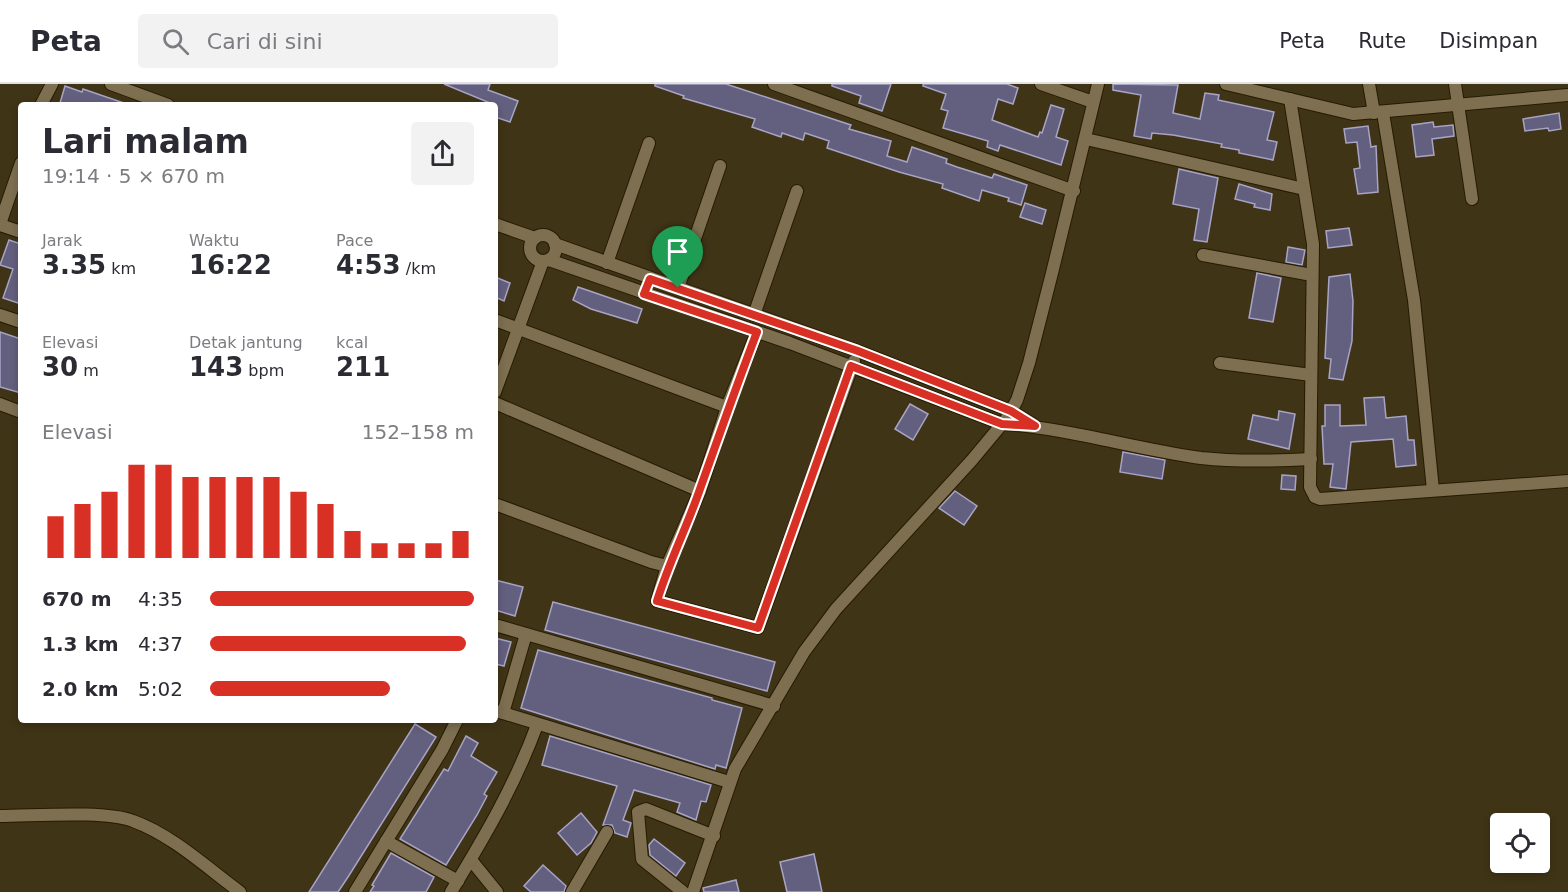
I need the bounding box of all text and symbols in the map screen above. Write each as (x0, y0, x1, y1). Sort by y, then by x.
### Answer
search box (138, 14, 558, 68)
text: Peta (30, 25, 102, 58)
icon: search (159, 25, 192, 58)
text: Cari di sini (207, 29, 323, 54)
text: Peta (1279, 29, 1325, 53)
text: Rute (1358, 29, 1406, 53)
text: Disimpan (1439, 29, 1538, 53)
text: Lari malam (42, 122, 249, 161)
button: share (411, 122, 474, 185)
text: 19:14 · 5 × 670 m (42, 164, 225, 188)
pin (652, 226, 703, 288)
text: Jarak (42, 231, 82, 250)
text: Waktu (189, 231, 239, 250)
text: Pace (336, 231, 373, 250)
icon: arrive (661, 235, 694, 268)
text: 3.35 (42, 250, 106, 280)
text: 16:22 (189, 250, 272, 280)
text: 4:53 (336, 250, 401, 280)
text: km (106, 259, 136, 278)
text: /km (401, 259, 436, 278)
text: Elevasi (42, 333, 98, 352)
text: Detak jantung (189, 333, 303, 352)
text: kcal (336, 333, 368, 352)
text: 30 (42, 352, 78, 382)
text: 143 (189, 352, 243, 382)
text: 211 (336, 352, 390, 382)
text: m (78, 361, 99, 380)
text: bpm (243, 361, 284, 380)
text: Elevasi (42, 420, 113, 444)
text: 152–158 m (362, 420, 474, 444)
text: 670 m (42, 587, 112, 611)
text: 4:35 (138, 587, 183, 611)
text: 1.3 km (42, 632, 119, 656)
text: 4:37 (138, 632, 183, 656)
text: 2.0 km (42, 677, 119, 701)
text: 5:02 (138, 677, 183, 701)
map controls (1490, 813, 1550, 873)
button: locate (1490, 813, 1550, 873)

